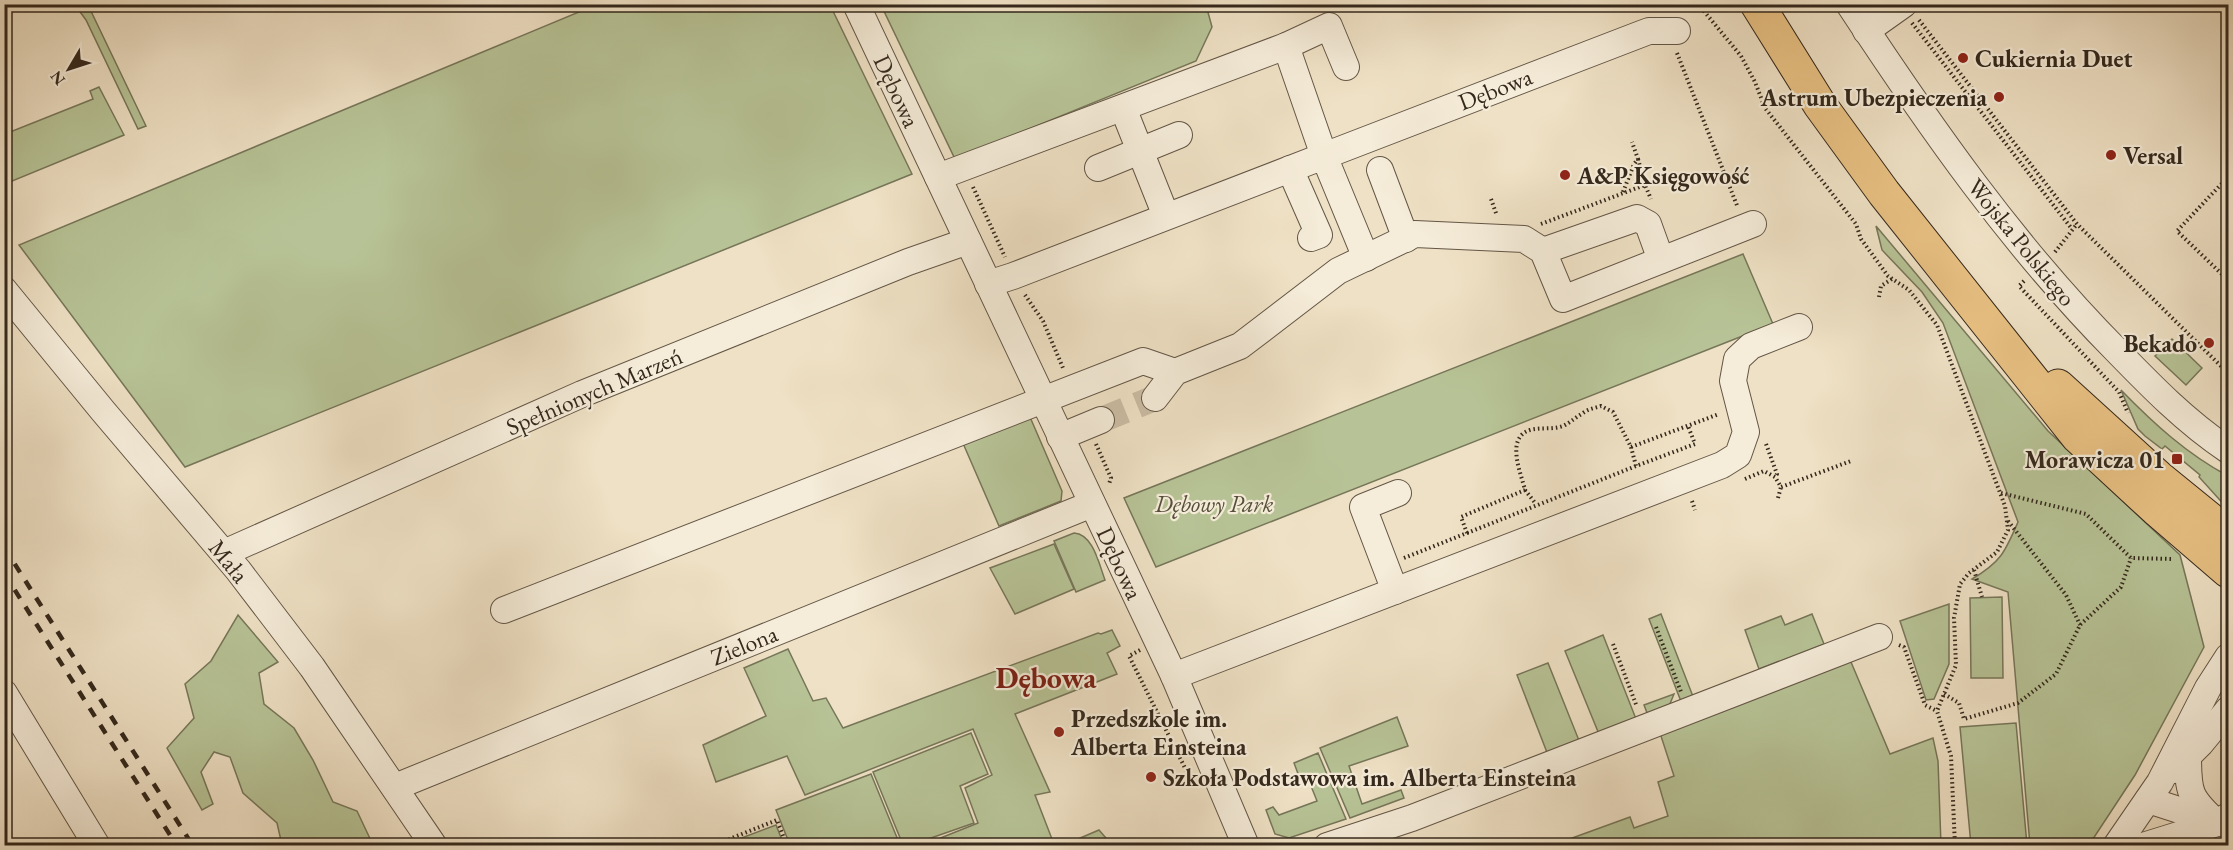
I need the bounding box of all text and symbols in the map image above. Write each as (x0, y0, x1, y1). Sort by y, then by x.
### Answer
north arrow (39, 39, 99, 99)
place label: Cukiernia Duet (1975, 43, 2133, 74)
street label: Dębowa (867, 50, 927, 133)
marker: Cukiernia Duet (1956, 51, 1970, 65)
street label: Dębowa (1454, 61, 1537, 117)
text: N (45, 66, 70, 90)
place label: Astrum Ubezpieczenia (1760, 82, 1987, 113)
marker: Astrum Ubezpieczenia (1992, 90, 2006, 104)
place label: Versal (2123, 140, 2183, 171)
marker: Versal (2104, 148, 2118, 162)
place label: A&P Księgowość (1576, 160, 1750, 192)
marker: A&P Księgowość (1558, 168, 1572, 182)
street label: Wojska Polskiego (1961, 172, 2083, 313)
place label: Bekado (2123, 328, 2197, 359)
marker: Bekado (2202, 336, 2216, 350)
street label: Spełnionych Marzeń (501, 340, 687, 442)
place label: Morawicza 01 (2025, 444, 2165, 475)
marker: Morawicza 01 (2170, 452, 2184, 466)
park label: Dębowy Park (1154, 488, 1273, 519)
street label: Dębowa (1090, 522, 1150, 605)
street label: Mała (202, 533, 256, 589)
street label: Zielona (706, 617, 782, 672)
district label: Dębowa (996, 658, 1097, 697)
place label: Przedszkole im. Alberta Einsteina (1070, 703, 1247, 762)
marker: Przedszkole im. Alberta Einsteina (1052, 725, 1066, 739)
place label: Szkoła Podstawowa im. Alberta Einsteina (1163, 762, 1577, 793)
marker: Szkoła Podstawowa im. Alberta Einsteina (1144, 770, 1158, 784)

